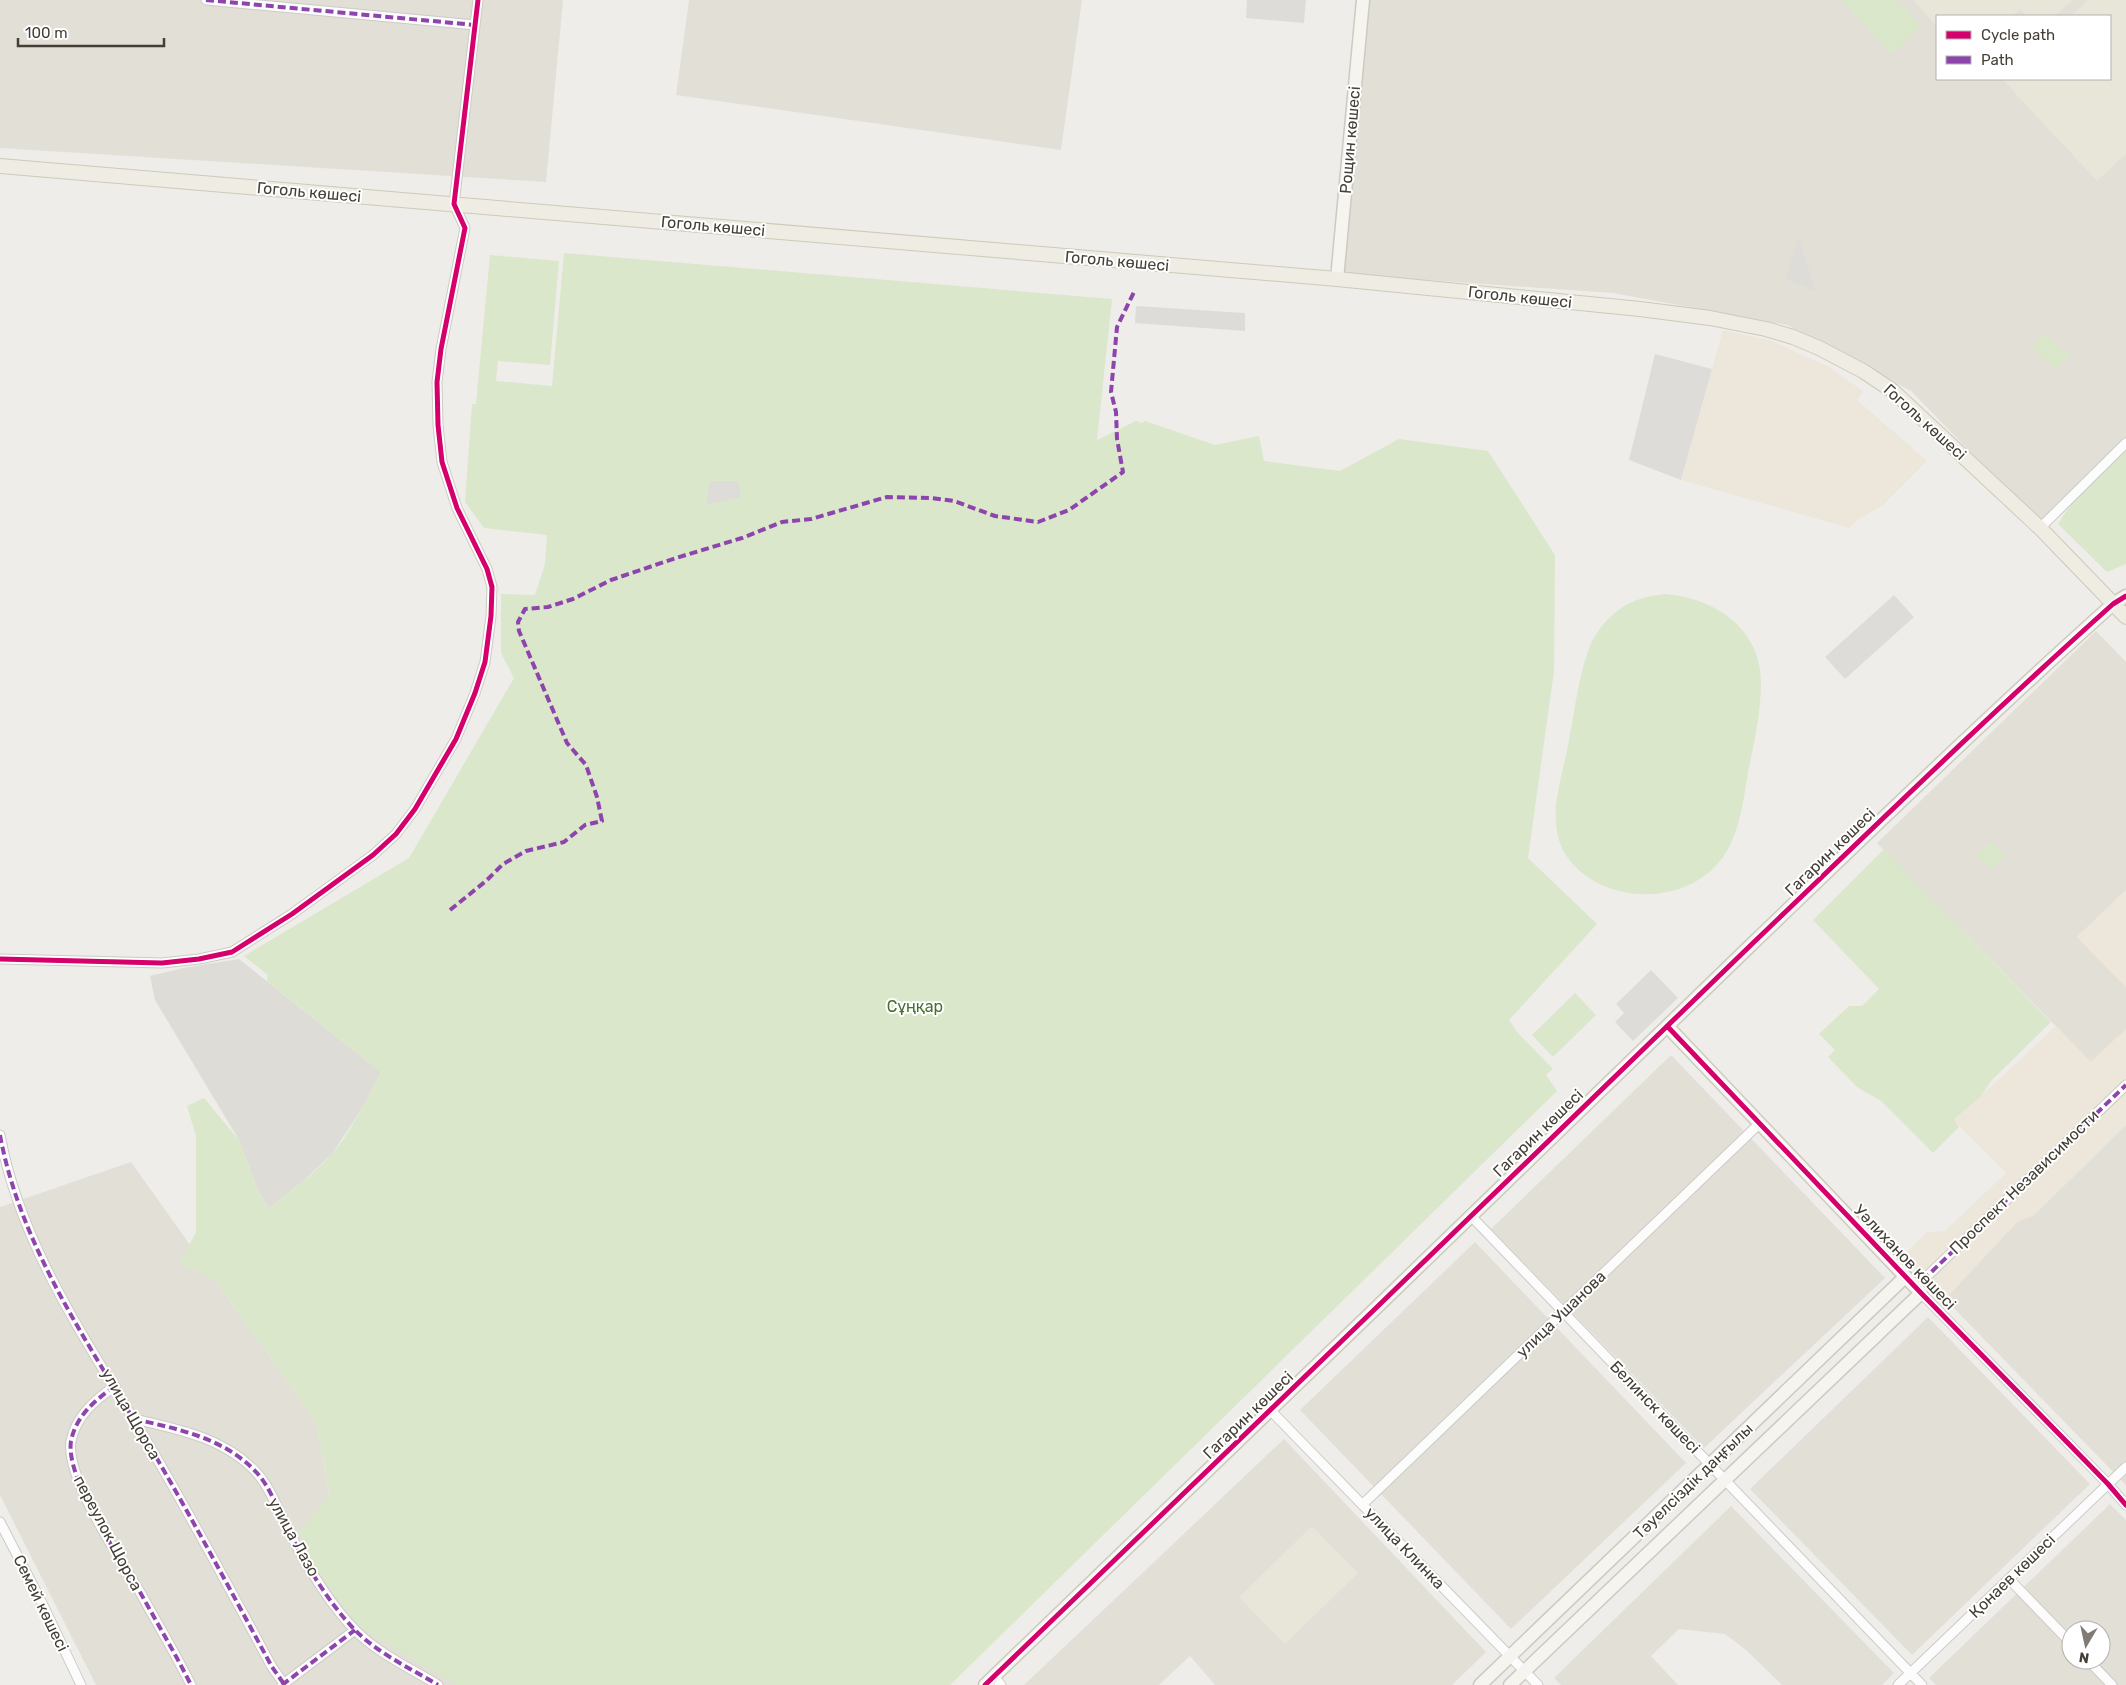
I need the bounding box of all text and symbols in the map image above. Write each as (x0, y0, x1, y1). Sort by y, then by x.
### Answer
scale bar (18, 15, 164, 47)
legend (1936, 15, 2111, 80)
text: 100 m (25, 24, 67, 42)
text: Cycle path (1981, 26, 2055, 44)
text: Path (1981, 51, 2014, 69)
street label: Рощин көшесі (1336, 85, 1364, 195)
street label: Гоголь көшесі (256, 178, 362, 206)
street label: Гоголь көшесі (660, 212, 766, 240)
street label: Гоголь көшесі (1064, 247, 1170, 275)
street label: Гоголь көшесі (1467, 282, 1573, 312)
street label: Гоголь көшесі (1880, 380, 1970, 464)
street label: Гагарин көшесі (1781, 804, 1879, 900)
park label: Сұңқар (887, 997, 943, 1016)
street label: Гагарин көшесі (1489, 1085, 1587, 1181)
street label: Проспект Независимости (1946, 1106, 2102, 1258)
street label: Уәлиханов көшесі (1850, 1201, 1960, 1313)
street label: улица Ушанова (1512, 1267, 1610, 1361)
street label: Белинск көшесі (1606, 1357, 1704, 1457)
street label: улица Щорса (97, 1365, 165, 1463)
street label: Гагарин көшесі (1199, 1367, 1297, 1463)
street label: Тәуелсіздік даңғылы (1629, 1419, 1757, 1543)
street label: переулок Щорса (70, 1472, 146, 1594)
street label: улица Лазо (264, 1494, 324, 1580)
street label: улица Клинка (1361, 1503, 1449, 1593)
street label: Қонаев көшесі (1965, 1530, 2059, 1622)
street label: Семей көшесі (9, 1552, 73, 1654)
north arrow (2061, 1620, 2111, 1670)
text: N (2078, 1648, 2090, 1667)

